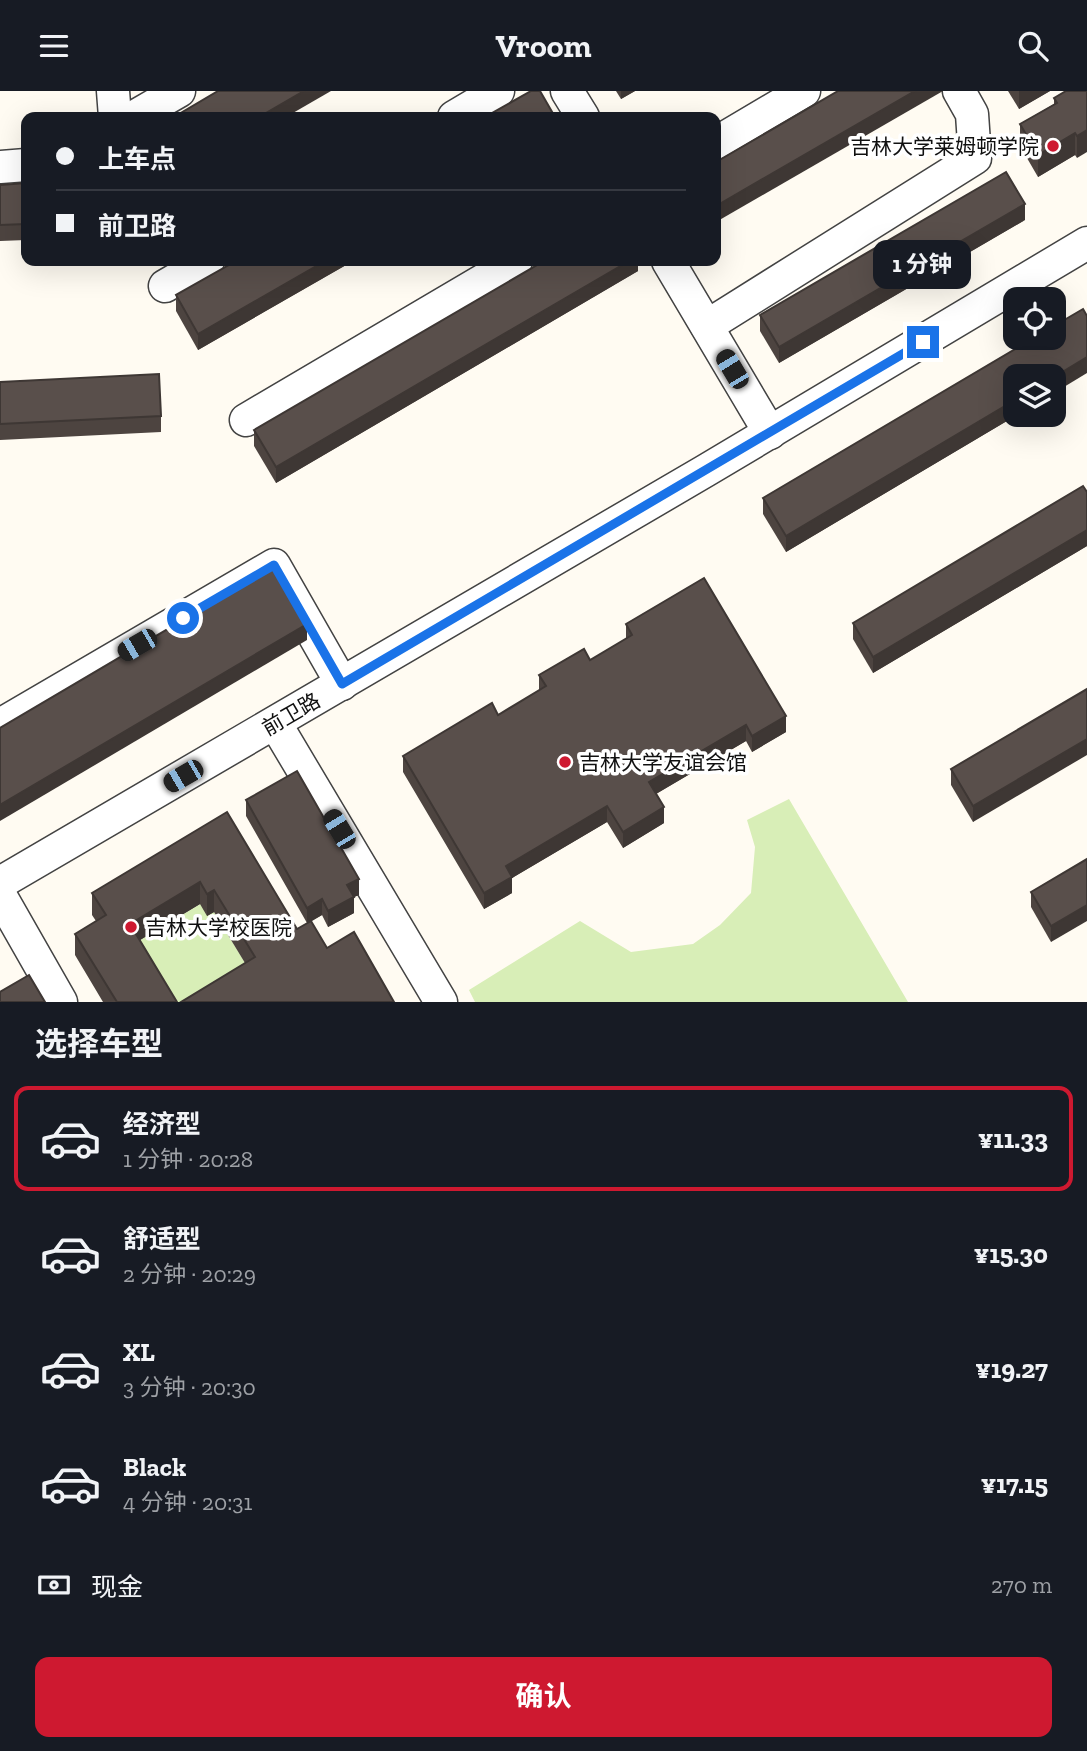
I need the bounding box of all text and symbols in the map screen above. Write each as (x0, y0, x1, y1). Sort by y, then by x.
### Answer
icon: menu (35, 27, 73, 65)
text: Vroom (496, 27, 591, 65)
icon: search (1014, 27, 1052, 65)
place label: 吉林大学莱姆顿学院 (850, 134, 1039, 159)
marker: 吉林大学莱姆顿学院 (1045, 138, 1061, 154)
text: 上车点 (98, 143, 176, 175)
text: 前卫路 (98, 210, 176, 242)
callout: 1 分钟 (874, 240, 972, 289)
text: 1 分钟 (892, 250, 952, 278)
map controls (1003, 287, 1066, 427)
button: locate (1003, 287, 1066, 350)
route end (907, 326, 939, 358)
car (713, 346, 752, 392)
button: layers (1003, 364, 1066, 427)
route start (167, 602, 199, 634)
car (114, 625, 161, 665)
street label: 前卫路 (257, 687, 325, 741)
place label: 吉林大学友谊会馆 (579, 750, 747, 775)
marker: 吉林大学友谊会馆 (557, 754, 573, 770)
car (160, 756, 207, 796)
car (320, 806, 359, 852)
place label: 吉林大学校医院 (145, 915, 292, 940)
marker: 吉林大学校医院 (123, 919, 139, 935)
text: 选择车型 (35, 1025, 163, 1063)
icon: car (39, 1107, 102, 1170)
text: 经济型 (123, 1108, 201, 1140)
text: ¥11.33 (978, 1123, 1048, 1155)
text: 1 分钟 · 20:28 (123, 1145, 253, 1173)
icon: car (39, 1222, 102, 1285)
text: 舒适型 (123, 1223, 201, 1255)
text: ¥15.30 (974, 1238, 1048, 1270)
text: 2 分钟 · 20:29 (123, 1260, 256, 1288)
text: XL (123, 1336, 155, 1368)
icon: car (39, 1337, 102, 1400)
text: ¥19.27 (975, 1353, 1048, 1385)
text: 3 分钟 · 20:30 (123, 1373, 256, 1401)
text: Black (123, 1451, 186, 1483)
icon: car (39, 1452, 102, 1515)
text: ¥17.15 (981, 1468, 1048, 1500)
text: 4 分钟 · 20:31 (123, 1488, 252, 1516)
icon: cash (35, 1566, 73, 1604)
text: 现金 (91, 1571, 143, 1603)
text: 270 m (991, 1571, 1052, 1599)
button: 确认 (35, 1657, 1052, 1737)

